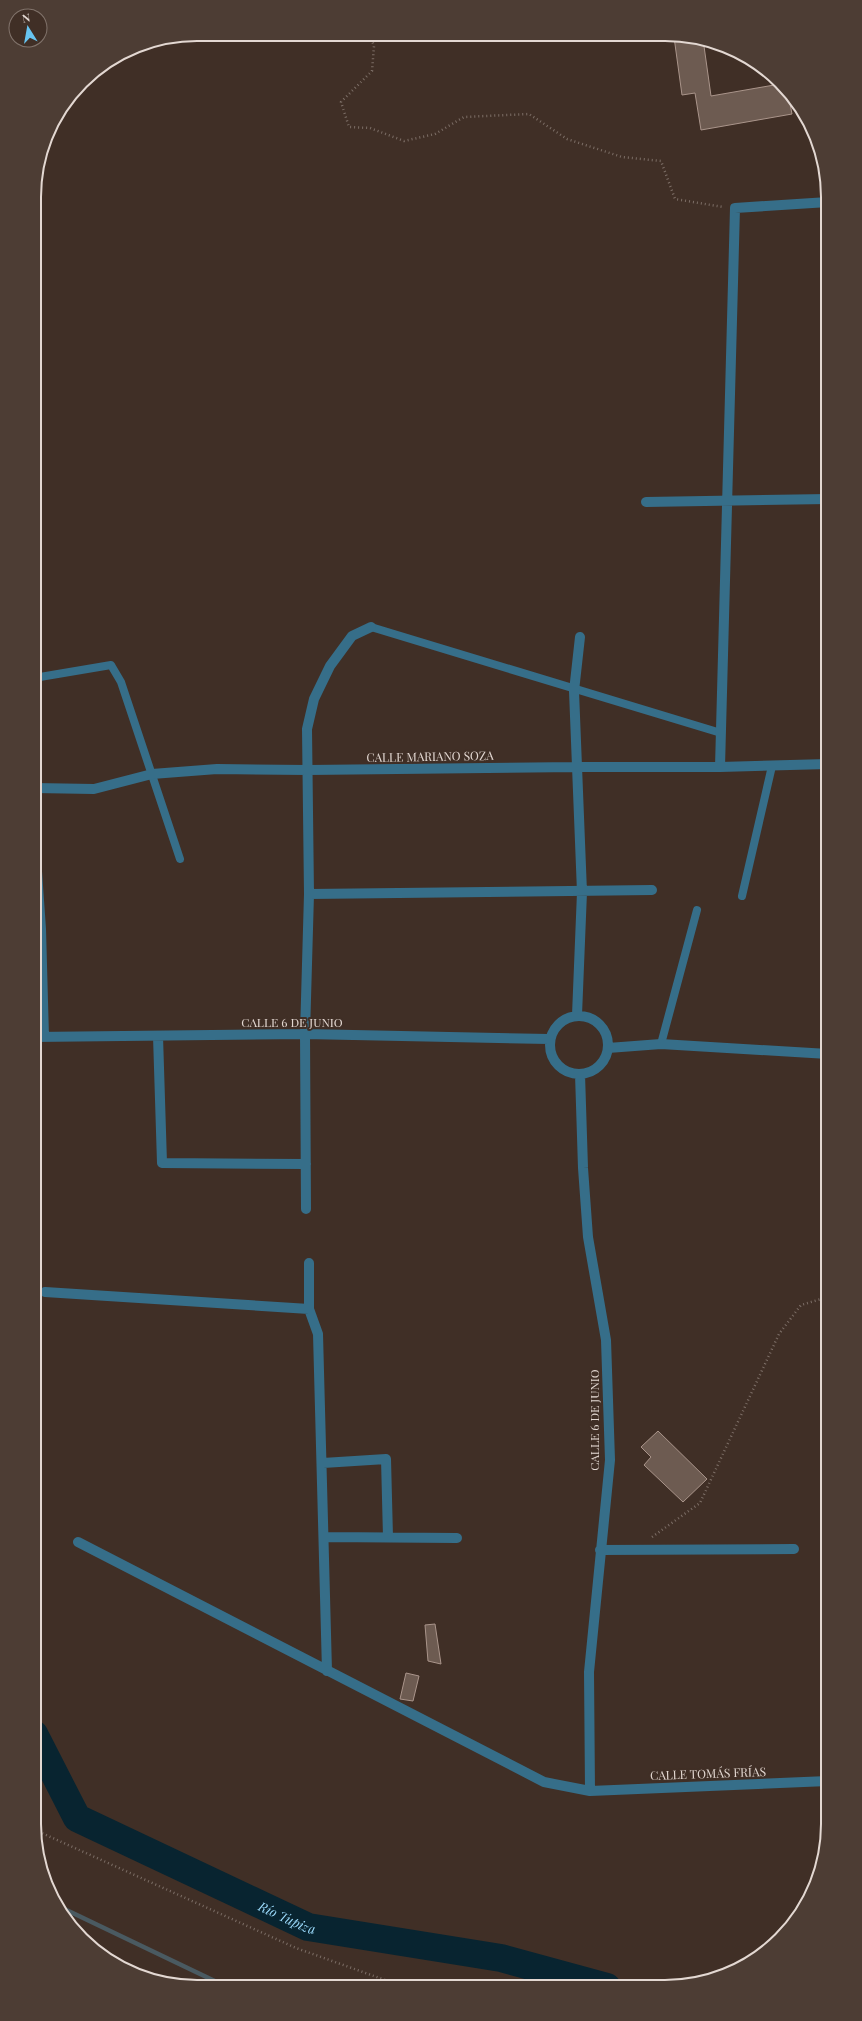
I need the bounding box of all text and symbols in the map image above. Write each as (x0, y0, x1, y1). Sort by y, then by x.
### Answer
north arrow (8, 8, 48, 48)
text: N (21, 10, 31, 26)
street label: CALLE MARIANO SOZA (366, 747, 494, 765)
street label: CALLE 6 DE JUNIO (241, 1014, 343, 1030)
street label: CALLE 6 DE JUNIO (586, 1369, 602, 1471)
street label: CALLE TOMÁS FRÍAS (650, 1763, 766, 1783)
water label: Río Tupiza (255, 1896, 317, 1937)

